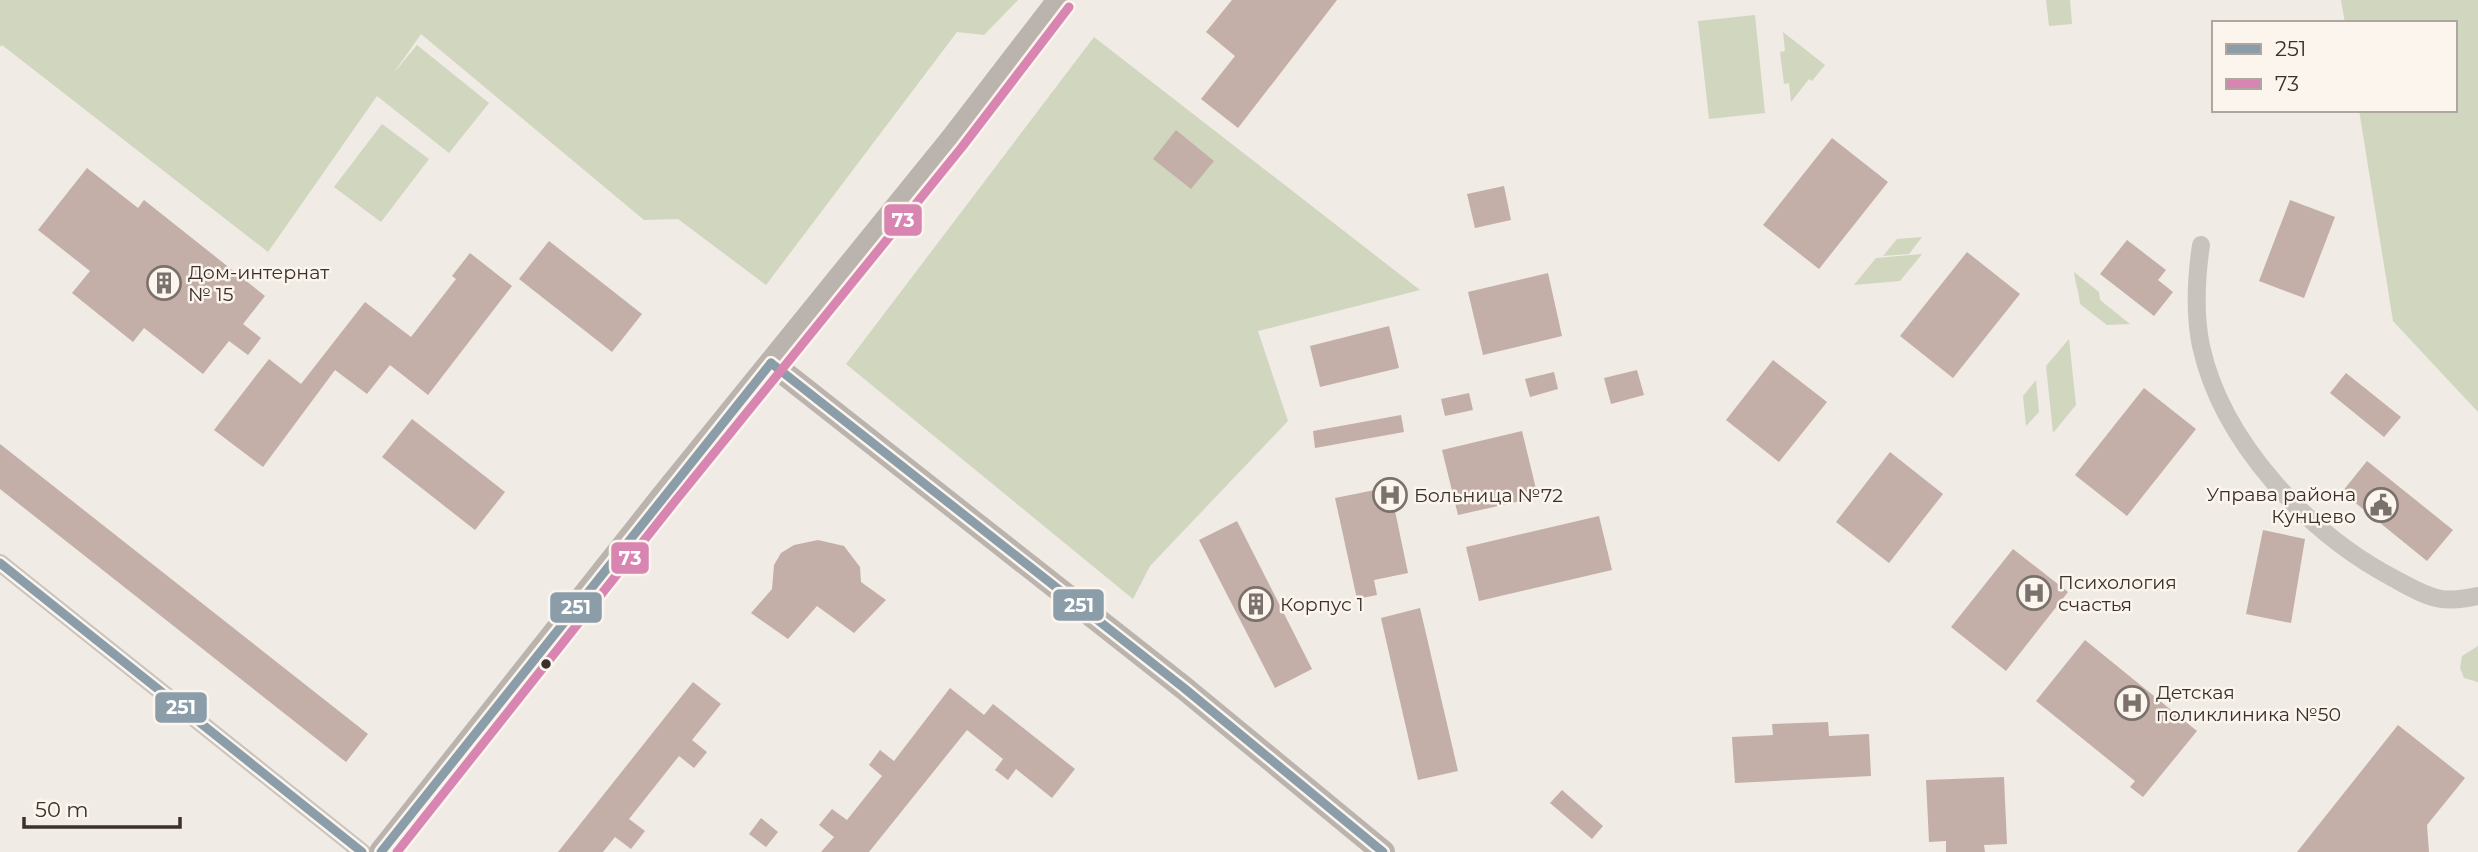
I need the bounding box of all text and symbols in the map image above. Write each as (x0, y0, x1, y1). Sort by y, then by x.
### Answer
legend (2212, 21, 2457, 112)
text: 251 (2275, 36, 2306, 61)
text: 73 (2275, 71, 2299, 96)
line badge: 73 (883, 203, 923, 237)
text: 73 (892, 209, 914, 232)
place label: Дом-интернат № 15 (188, 261, 329, 306)
building icon: Дом-интернат № 15 (145, 264, 183, 302)
hospital icon: Больница №72 (1371, 476, 1409, 514)
place label: Управа района Кунцево (2206, 483, 2356, 528)
place label: Больница №72 (1414, 484, 1563, 507)
public building icon: Управа района Кунцево (2362, 486, 2400, 524)
line badge: 73 (610, 541, 650, 575)
text: 73 (619, 547, 641, 570)
place label: Психология счастья (2058, 571, 2177, 616)
hospital icon: Психология счастья (2015, 574, 2053, 612)
building icon: Корпус 1 (1237, 585, 1275, 623)
line badge: 251 (1052, 588, 1105, 622)
line badge: 251 (549, 591, 603, 624)
place label: Корпус 1 (1280, 593, 1364, 616)
text: 251 (1064, 594, 1094, 617)
text: 251 (561, 596, 591, 619)
unlabelled marker (539, 657, 553, 671)
place label: Детская поликлиника №50 (2156, 681, 2341, 726)
hospital icon: Детская поликлиника №50 (2113, 684, 2151, 722)
line badge: 251 (154, 691, 208, 724)
text: 251 (166, 696, 196, 719)
scale bar (24, 786, 180, 830)
text: 50 m (35, 797, 89, 822)

